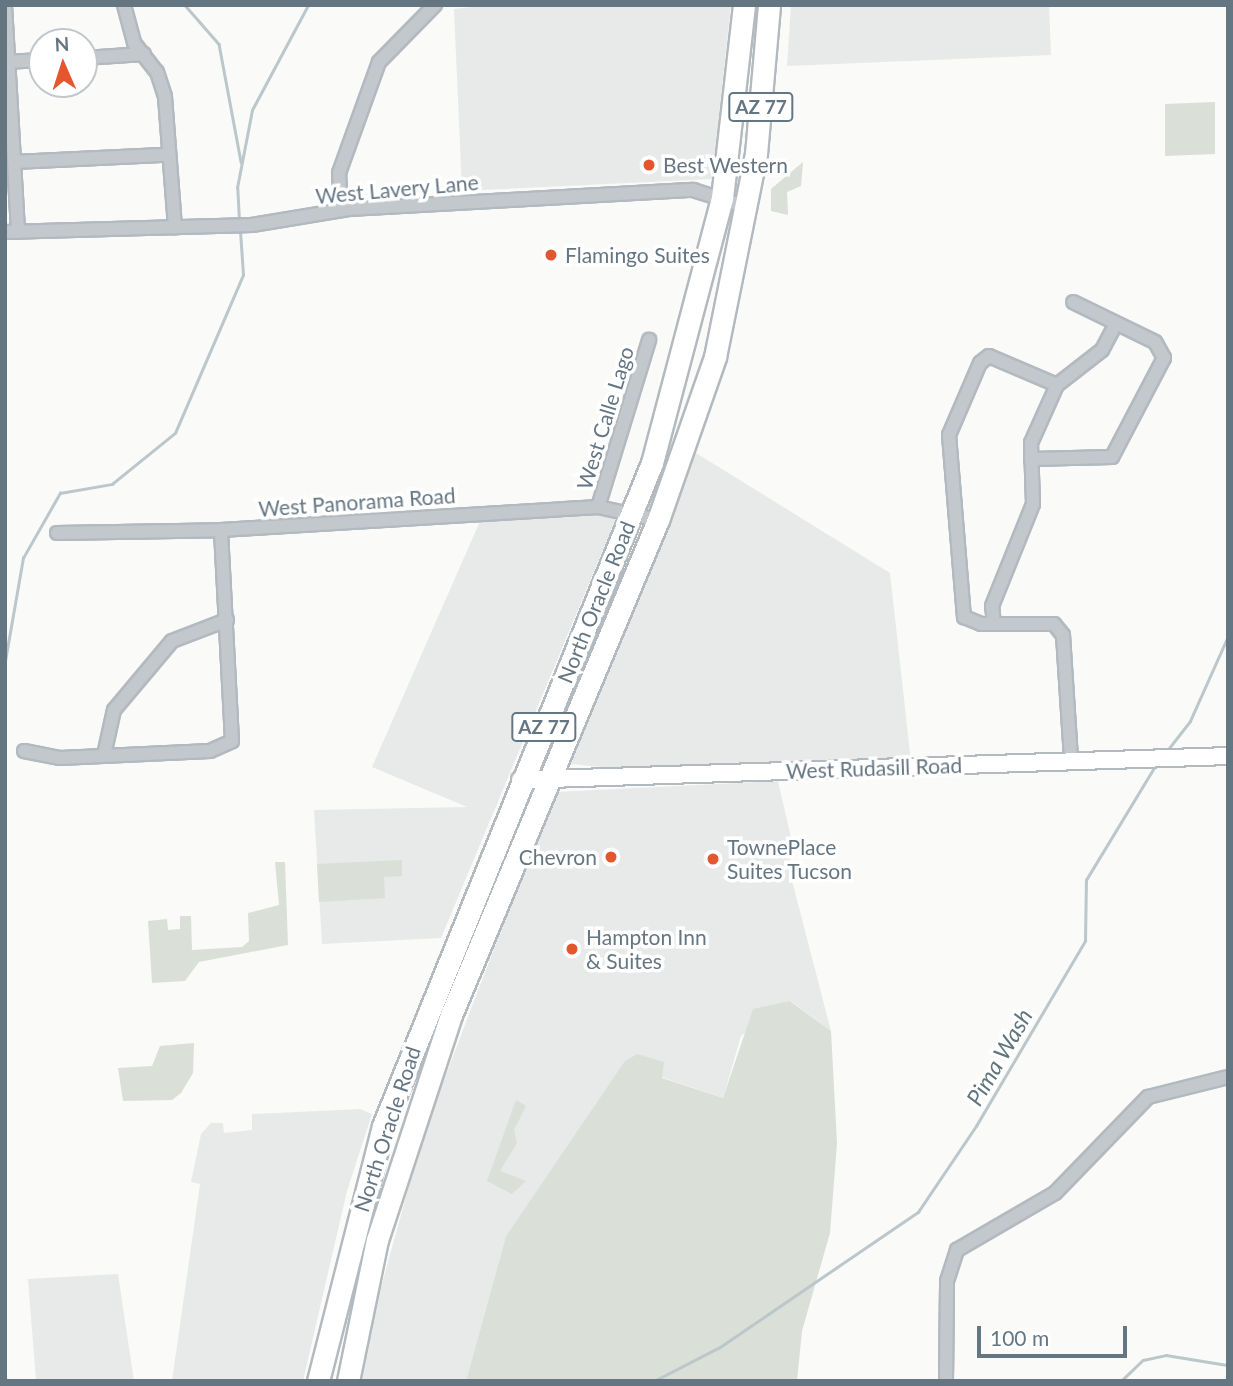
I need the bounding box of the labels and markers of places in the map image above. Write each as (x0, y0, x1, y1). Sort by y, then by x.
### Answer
place label: Best Western (663, 152, 788, 178)
marker: Best Western (641, 157, 657, 173)
place label: Flamingo Suites (565, 242, 710, 268)
marker: Flamingo Suites (543, 247, 559, 263)
place label: TownePlace Suites Tucson (727, 834, 853, 884)
place label: Chevron (519, 844, 597, 870)
marker: Chevron (603, 849, 619, 865)
marker: TownePlace Suites Tucson (705, 851, 721, 867)
place label: Hampton Inn & Suites (586, 924, 707, 974)
marker: Hampton Inn & Suites (564, 941, 580, 957)

